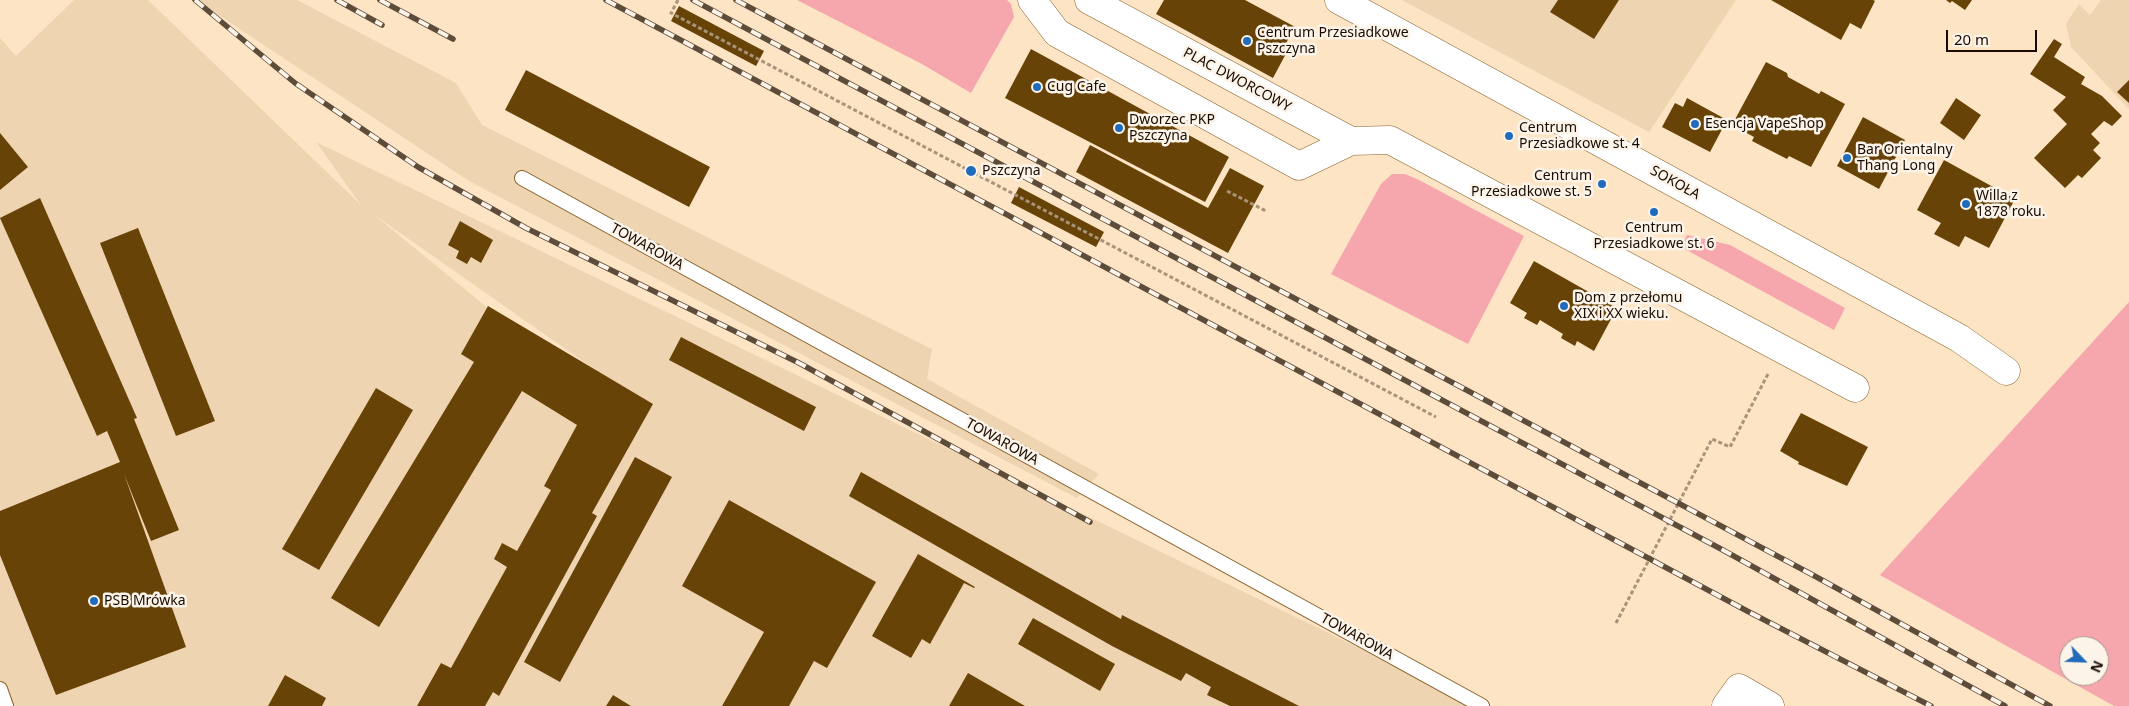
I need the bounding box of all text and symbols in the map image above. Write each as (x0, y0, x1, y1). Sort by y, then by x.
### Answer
scale bar (1949, 20, 2040, 52)
place label: Centrum Przesiadkowe Pszczyna (1257, 25, 1409, 58)
text: 20 m (1954, 29, 1989, 49)
marker: Centrum Przesiadkowe Pszczyna (1241, 35, 1253, 47)
street label: PLAC DWORCOWY (1180, 44, 1294, 116)
place label: Cug Cafe (1047, 79, 1106, 95)
marker: Cug Cafe (1031, 81, 1043, 93)
place label: Dworzec PKP Pszczyna (1129, 112, 1215, 144)
place label: Esencja VapeShop (1705, 116, 1824, 132)
marker: Esencja VapeShop (1689, 118, 1701, 130)
place label: Centrum Przesiadkowe st. 4 (1519, 120, 1640, 152)
marker: Dworzec PKP Pszczyna (1113, 122, 1125, 134)
marker: Centrum Przesiadkowe st. 4 (1503, 130, 1515, 142)
place label: Bar Orientalny Thang Long (1857, 142, 1953, 174)
marker: Bar Orientalny Thang Long (1841, 152, 1853, 164)
place label: Pszczyna (982, 163, 1041, 179)
street label: SOKOŁA (1647, 163, 1703, 203)
marker: Pszczyna (964, 164, 978, 178)
place label: Centrum Przesiadkowe st. 5 (1471, 168, 1592, 200)
marker: Centrum Przesiadkowe st. 5 (1596, 178, 1608, 190)
place label: Willa z 1878 roku. (1976, 188, 2046, 220)
marker: Willa z 1878 roku. (1960, 198, 1972, 210)
marker: Centrum Przesiadkowe st. 6 (1648, 206, 1660, 218)
street label: TOWAROWA (608, 220, 686, 274)
place label: Centrum Przesiadkowe st. 6 (1594, 220, 1714, 252)
place label: Dom z przełomu XIX i XX wieku. (1574, 290, 1682, 322)
marker: Dom z przełomu XIX i XX wieku. (1558, 300, 1570, 312)
street label: TOWAROWA (963, 415, 1041, 469)
place label: PSB Mrówka (104, 593, 186, 609)
marker: PSB Mrówka (88, 595, 100, 607)
street label: TOWAROWA (1318, 610, 1396, 664)
north arrow (2059, 636, 2109, 686)
text: N (2086, 658, 2108, 676)

